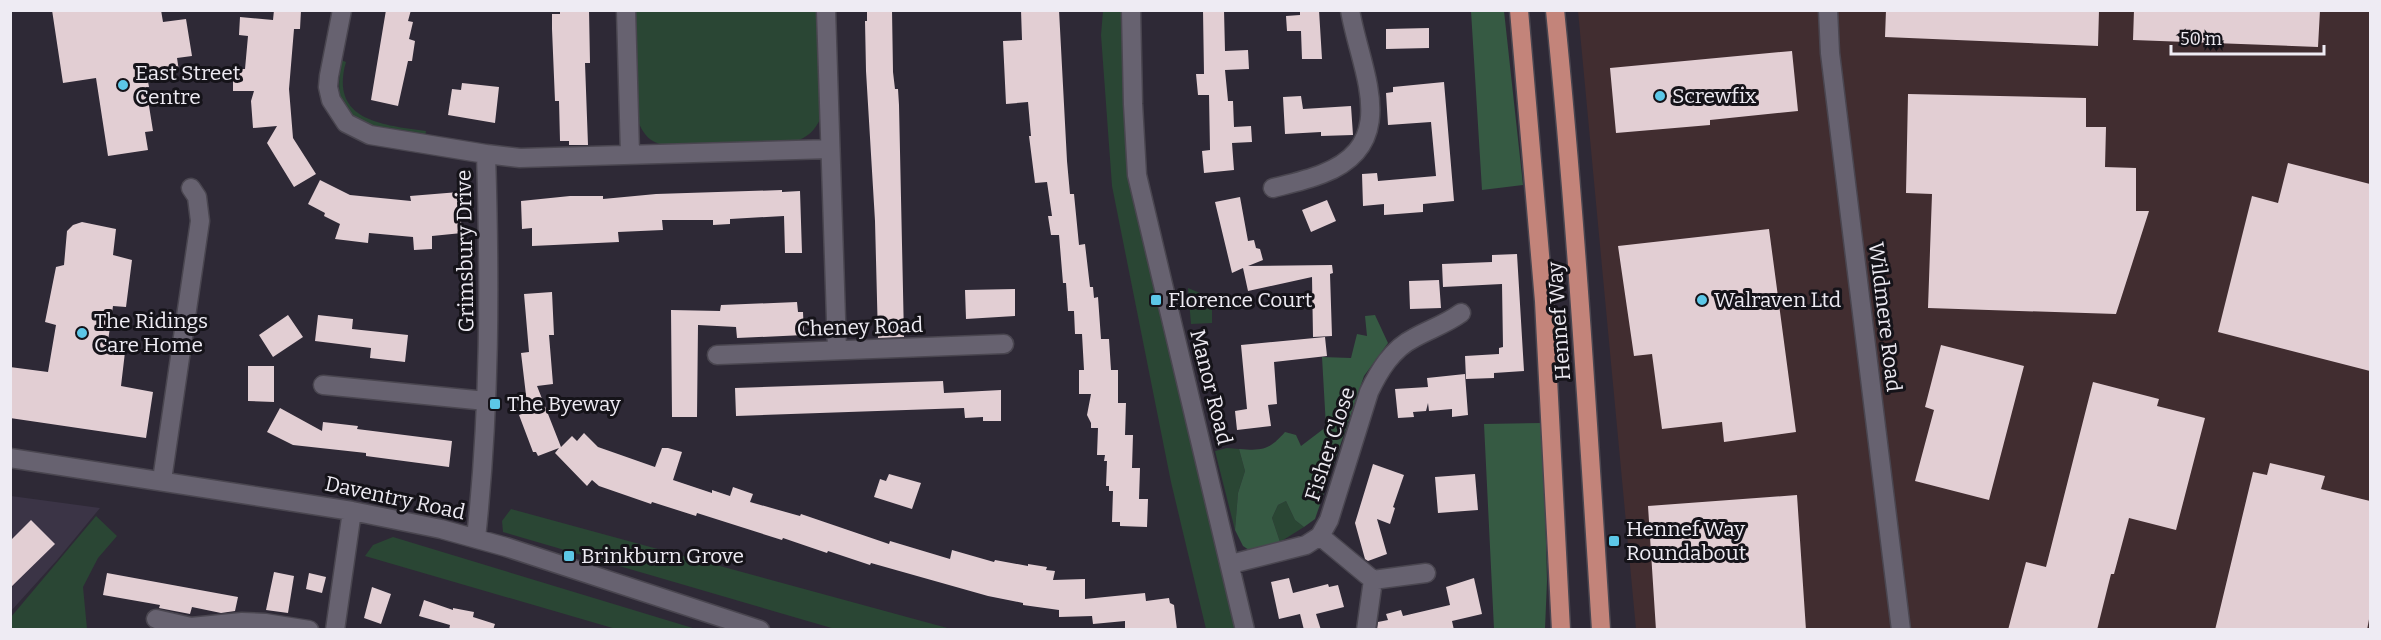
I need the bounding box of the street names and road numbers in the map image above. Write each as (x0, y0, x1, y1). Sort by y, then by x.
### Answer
street label: Grimsbury Drive (451, 169, 479, 333)
street label: Wildmere Road (1863, 241, 1907, 393)
street label: Hennef Way (1542, 260, 1576, 381)
street label: Cheney Road (796, 312, 924, 342)
street label: Manor Road (1184, 327, 1238, 447)
street label: Fisher Close (1299, 384, 1361, 504)
street label: Daventry Road (322, 470, 468, 526)

